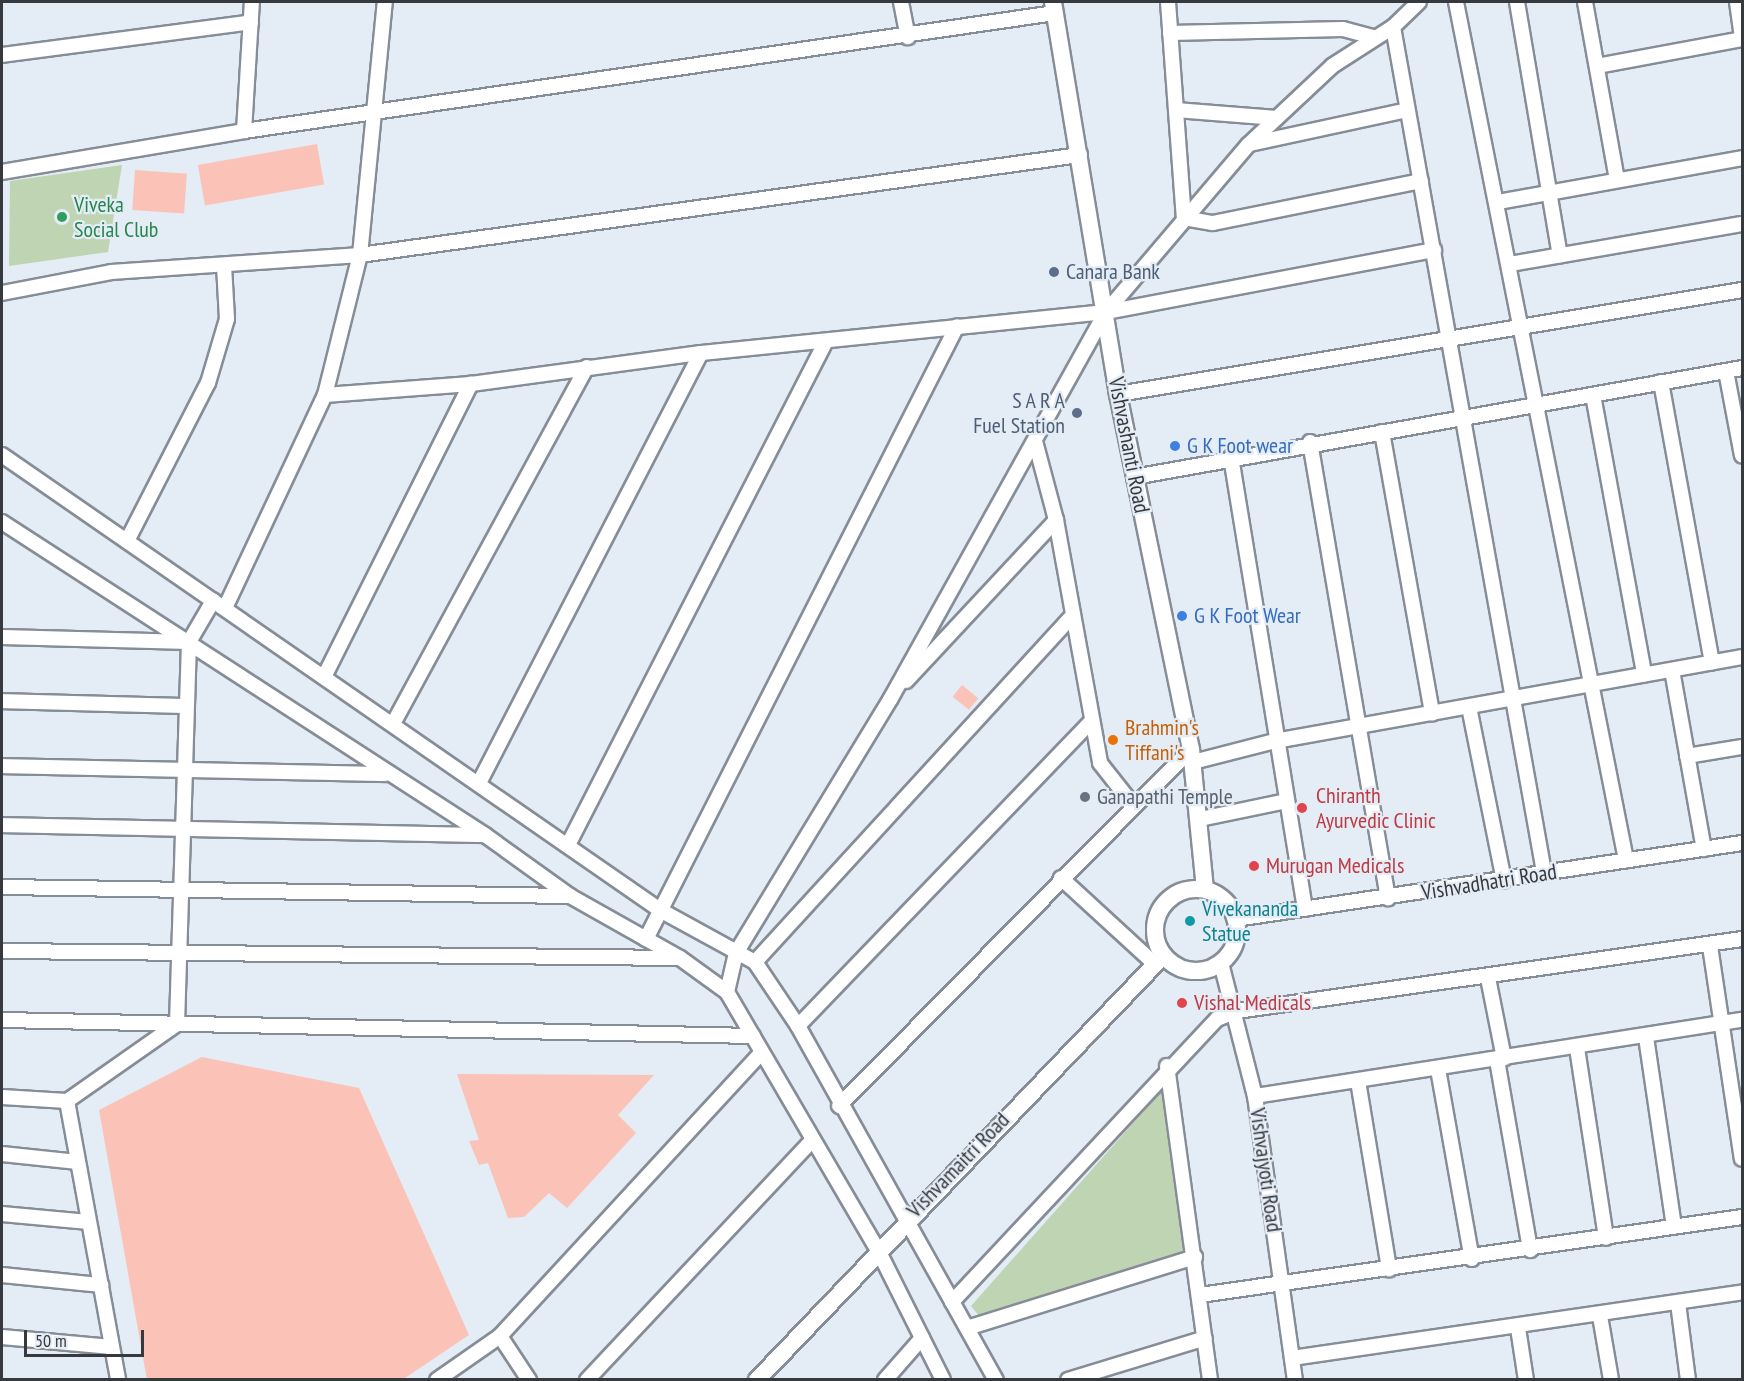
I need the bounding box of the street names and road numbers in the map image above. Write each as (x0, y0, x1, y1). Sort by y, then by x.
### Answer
street label: Vishvashanti Road (1103, 375, 1155, 515)
street label: Vishvadhatri Road (1420, 858, 1558, 906)
street label: Vishvajyoti Road (1244, 1106, 1288, 1234)
street label: Vishvamaitri Road (901, 1107, 1015, 1223)

